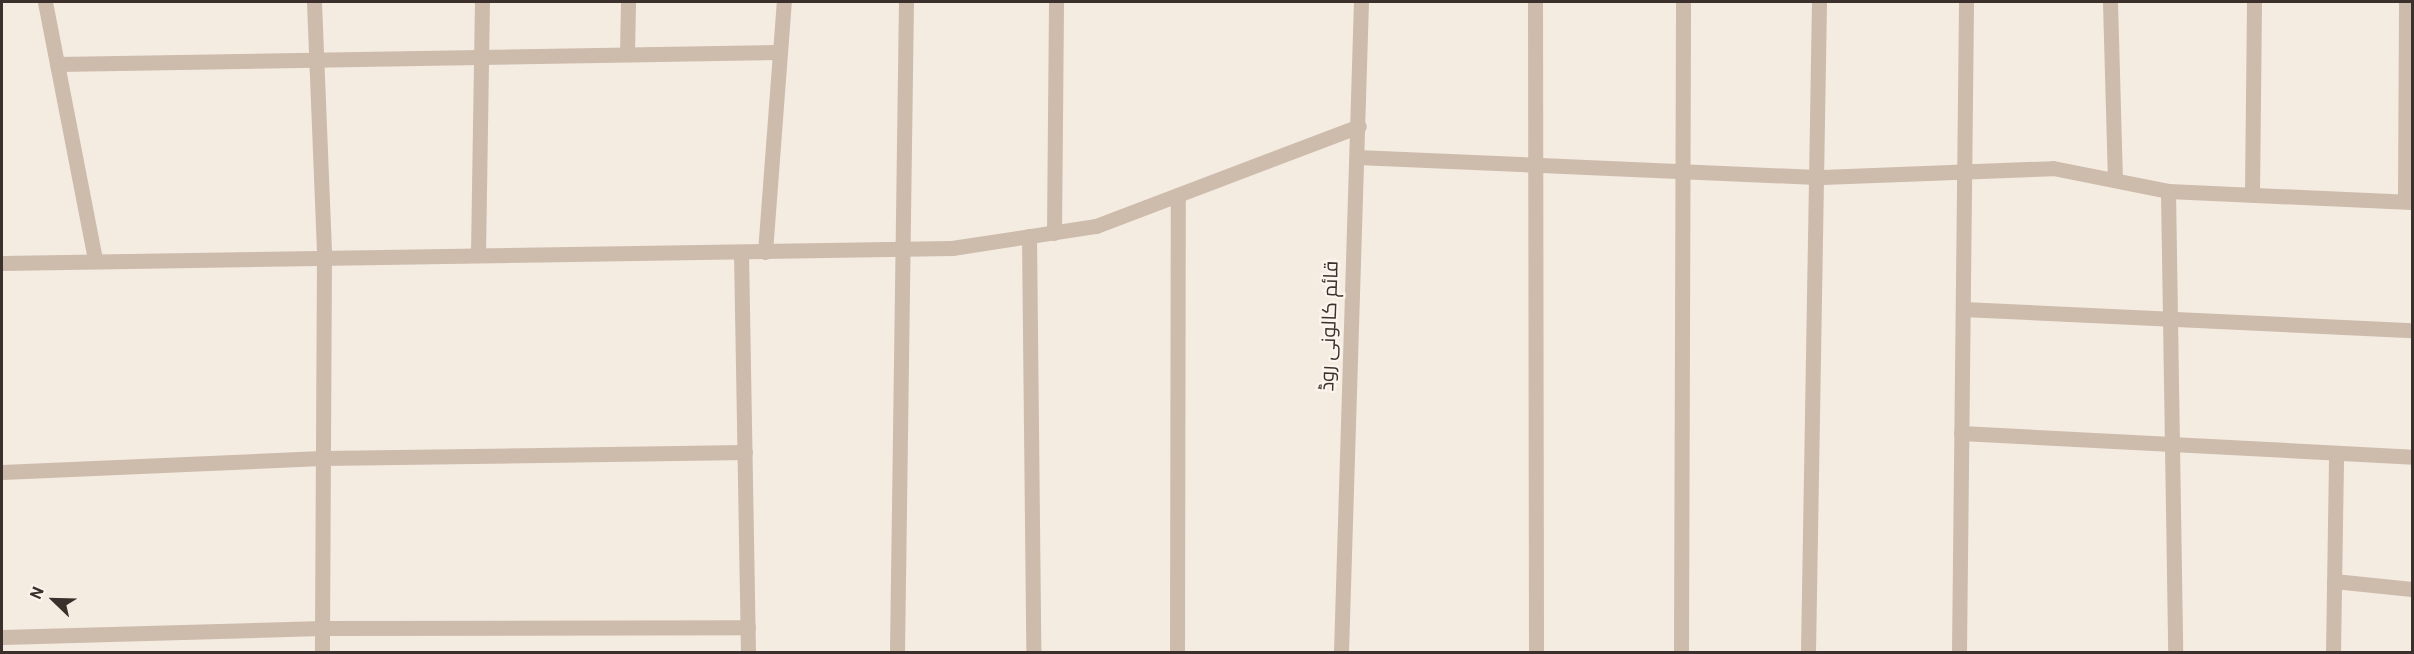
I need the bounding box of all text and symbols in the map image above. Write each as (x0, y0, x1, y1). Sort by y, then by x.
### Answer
street label: قائم کالونی روڈ (1315, 260, 1343, 392)
north arrow (24, 570, 84, 630)
text: N (26, 584, 48, 602)

